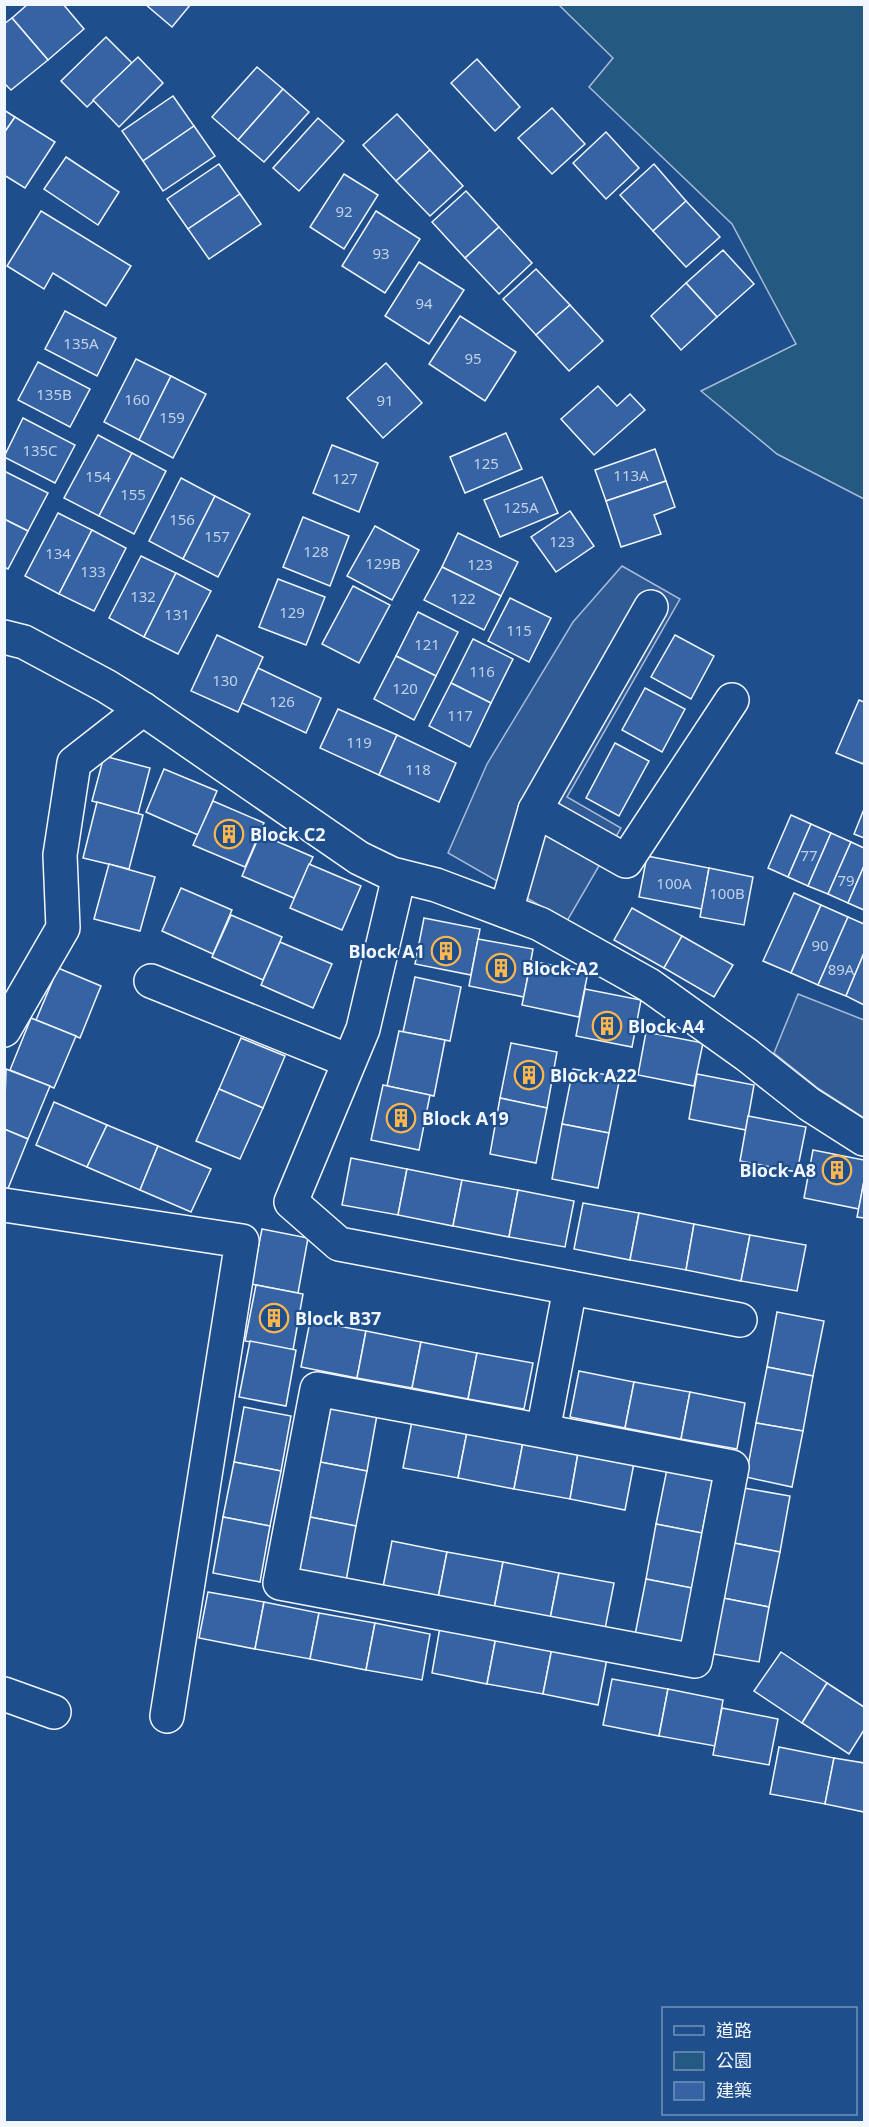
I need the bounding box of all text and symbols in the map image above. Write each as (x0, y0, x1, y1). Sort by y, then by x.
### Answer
house number: 92 (335, 201, 353, 221)
house number: 93 (372, 243, 390, 263)
house number: 94 (415, 293, 433, 313)
house number: 135A (63, 333, 99, 353)
house number: 95 (464, 348, 482, 368)
house number: 135B (36, 384, 72, 404)
house number: 160 (124, 389, 150, 409)
house number: 91 (376, 390, 394, 410)
house number: 159 (159, 407, 185, 427)
house number: 135C (22, 440, 58, 460)
house number: 125 (473, 453, 499, 473)
house number: 113A (613, 465, 649, 485)
house number: 154 (85, 466, 111, 486)
house number: 127 (332, 468, 358, 488)
house number: 155 (120, 484, 146, 504)
house number: 125A (503, 497, 539, 517)
house number: 156 (169, 509, 195, 529)
house number: 157 (204, 526, 230, 546)
house number: 123 (549, 531, 575, 551)
house number: 128 (303, 541, 329, 561)
house number: 134 (45, 543, 71, 563)
house number: 129B (365, 553, 401, 573)
house number: 123 (467, 554, 493, 574)
house number: 133 (80, 561, 106, 581)
house number: 132 (130, 586, 156, 606)
house number: 122 (450, 588, 476, 608)
house number: 129 (279, 602, 305, 622)
house number: 131 (164, 604, 190, 624)
house number: 115 (506, 620, 532, 640)
house number: 121 (414, 634, 440, 654)
house number: 116 (469, 661, 495, 681)
house number: 130 (212, 670, 238, 690)
house number: 120 (392, 678, 418, 698)
house number: 126 (269, 691, 295, 711)
house number: 117 (447, 705, 473, 725)
house number: 119 (346, 732, 372, 752)
house number: 118 (405, 759, 431, 779)
building icon: Block C2 (213, 818, 245, 850)
place label: Block C2 (250, 822, 326, 846)
house number: 77 (800, 845, 818, 865)
house number: 79 (837, 870, 855, 890)
house number: 100A (656, 873, 692, 893)
house number: 100B (709, 883, 745, 903)
building icon: Block A1 (430, 935, 462, 967)
house number: 90 (811, 935, 829, 955)
place label: Block A1 (349, 939, 425, 963)
building icon: Block A2 (485, 952, 517, 984)
place label: Block A2 (522, 956, 598, 980)
house number: 89A (828, 959, 855, 979)
building icon: Block A4 (591, 1010, 623, 1042)
place label: Block A4 (628, 1014, 704, 1038)
building icon: Block A22 (513, 1059, 545, 1091)
place label: Block A22 (550, 1063, 637, 1087)
building icon: Block A19 (385, 1102, 417, 1134)
place label: Block A19 (422, 1106, 509, 1130)
building icon: Block A8 (821, 1154, 853, 1186)
place label: Block A8 (740, 1158, 816, 1182)
building icon: Block B37 (258, 1302, 290, 1334)
place label: Block B37 (295, 1306, 381, 1330)
legend (662, 2007, 857, 2115)
text: 道路 (716, 2018, 752, 2042)
text: 公園 (716, 2048, 752, 2072)
text: 建築 (716, 2078, 752, 2102)

